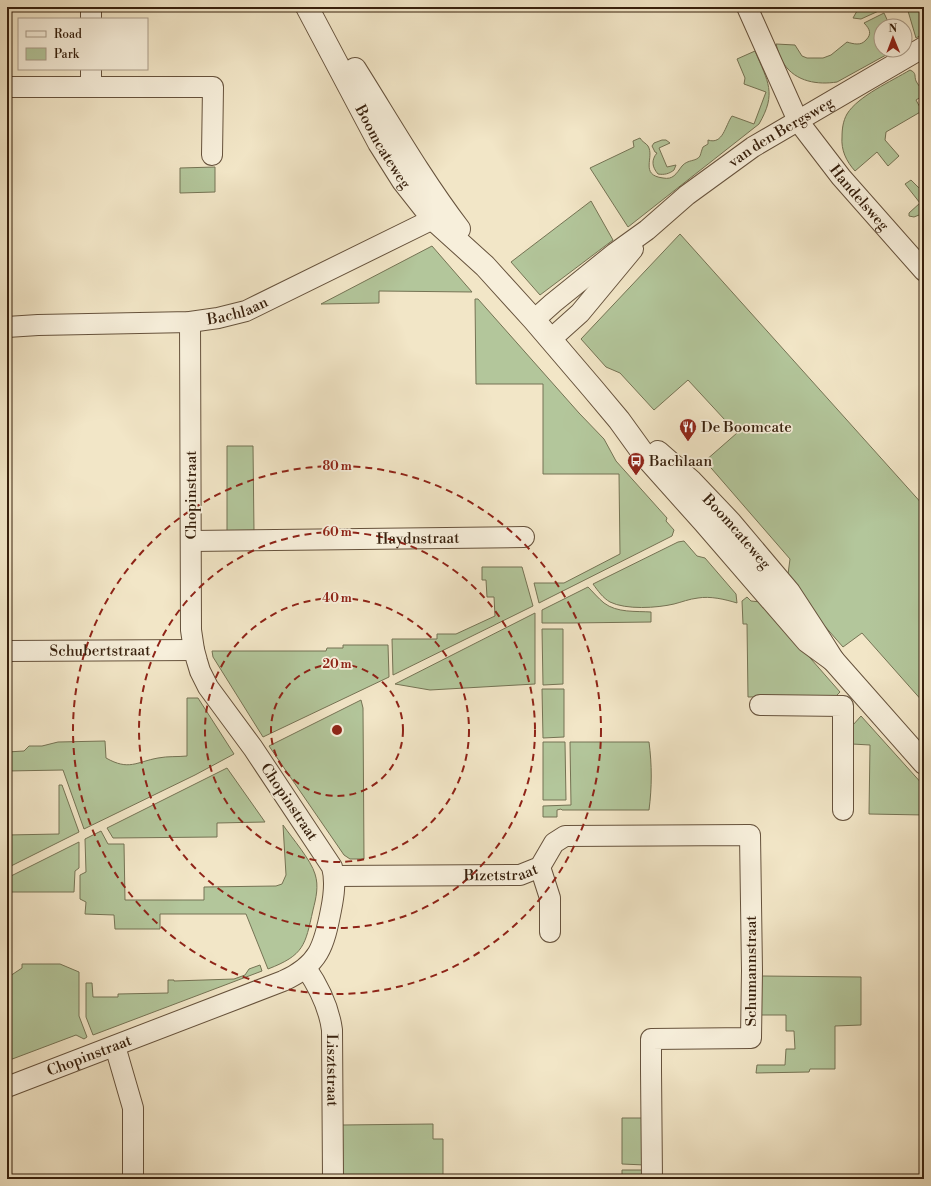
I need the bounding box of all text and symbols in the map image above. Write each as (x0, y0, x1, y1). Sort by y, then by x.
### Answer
legend (18, 18, 148, 70)
north arrow (873, 18, 913, 58)
text: N (888, 22, 898, 36)
text: Road (54, 27, 82, 42)
text: Park (54, 47, 80, 62)
street label: van den Bergsweg (724, 92, 837, 172)
street label: Boomcateweg (351, 101, 415, 193)
street label: Handelsweg (825, 161, 893, 235)
street label: Bachlaan (205, 292, 271, 329)
restaurant icon: De Boomcate (678, 417, 698, 442)
place label: De Boomcate (701, 418, 792, 437)
street label: Chopinstraat (182, 450, 201, 540)
bus stop icon: Bachlaan (626, 451, 646, 476)
place label: Bachlaan (648, 452, 712, 471)
text: 80 m (322, 459, 352, 474)
street label: Boomcateweg (698, 489, 775, 573)
text: 60 m (322, 525, 352, 540)
street label: Haydnstraat (376, 528, 460, 548)
text: 40 m (322, 591, 352, 606)
street label: Schubertstraat (49, 641, 151, 660)
text: 20 m (322, 657, 352, 672)
centre of rings (330, 723, 344, 737)
street label: Chopinstraat (256, 760, 322, 845)
street label: Bizetstraat (463, 859, 541, 885)
street label: Schumannstraat (742, 915, 761, 1027)
street label: Chopinstraat (44, 1030, 135, 1080)
street label: Lisztstraat (323, 1034, 342, 1107)

